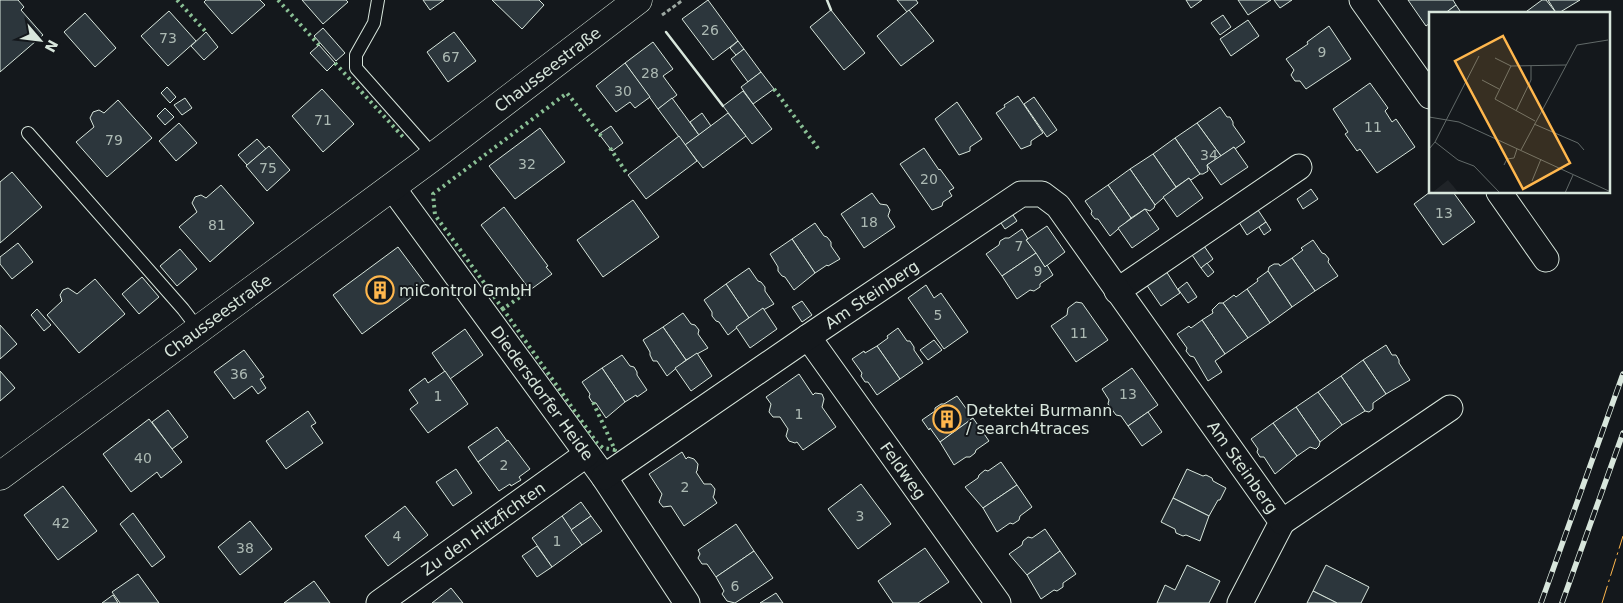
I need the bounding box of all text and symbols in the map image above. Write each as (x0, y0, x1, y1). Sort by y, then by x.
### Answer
inset map (1429, 12, 1610, 194)
north arrow (15, 15, 65, 65)
house number: 26 (701, 22, 719, 38)
street label: Chausseestraße (491, 23, 604, 116)
house number: 73 (159, 30, 177, 46)
text: N (42, 37, 61, 55)
house number: 9 (1318, 44, 1326, 60)
house number: 67 (442, 49, 460, 65)
house number: 28 (641, 65, 659, 81)
house number: 30 (614, 83, 632, 99)
house number: 71 (314, 112, 332, 128)
house number: 11 (1364, 119, 1382, 135)
house number: 79 (105, 132, 123, 148)
house number: 34 (1200, 147, 1218, 163)
house number: 32 (518, 156, 536, 172)
house number: 75 (259, 160, 277, 176)
house number: 20 (920, 171, 938, 187)
house number: 13 (1435, 205, 1453, 221)
house number: 18 (860, 214, 878, 230)
house number: 81 (208, 217, 226, 233)
house number: 7 (1015, 238, 1023, 254)
street label: Am Steinberg (821, 256, 922, 333)
house number: 9 (1034, 263, 1042, 279)
street label: Chausseestraße (160, 270, 275, 362)
building icon: miControl GmbH (365, 275, 395, 305)
place label: miControl GmbH (399, 281, 532, 300)
house number: 5 (934, 307, 942, 323)
street label: Diedersdorfer Heide (487, 322, 598, 464)
house number: 11 (1070, 325, 1088, 341)
house number: 36 (230, 366, 248, 382)
house number: 13 (1119, 386, 1137, 402)
house number: 1 (434, 388, 442, 404)
place label: Detektei Burmann / search4traces (966, 401, 1112, 438)
building icon: Detektei Burmann / search4traces (932, 404, 962, 434)
house number: 1 (795, 406, 803, 422)
street label: Am Steinberg (1204, 417, 1282, 517)
street label: Feldweg (876, 438, 930, 503)
house number: 40 (134, 450, 152, 466)
house number: 2 (500, 457, 508, 473)
street label: Zu den Hitzfichten (417, 478, 549, 579)
house number: 2 (681, 479, 689, 495)
house number: 3 (856, 508, 864, 524)
house number: 42 (52, 515, 70, 531)
house number: 4 (393, 528, 402, 544)
house number: 1 (553, 533, 561, 549)
house number: 38 (236, 540, 254, 556)
house number: 6 (731, 578, 740, 594)

